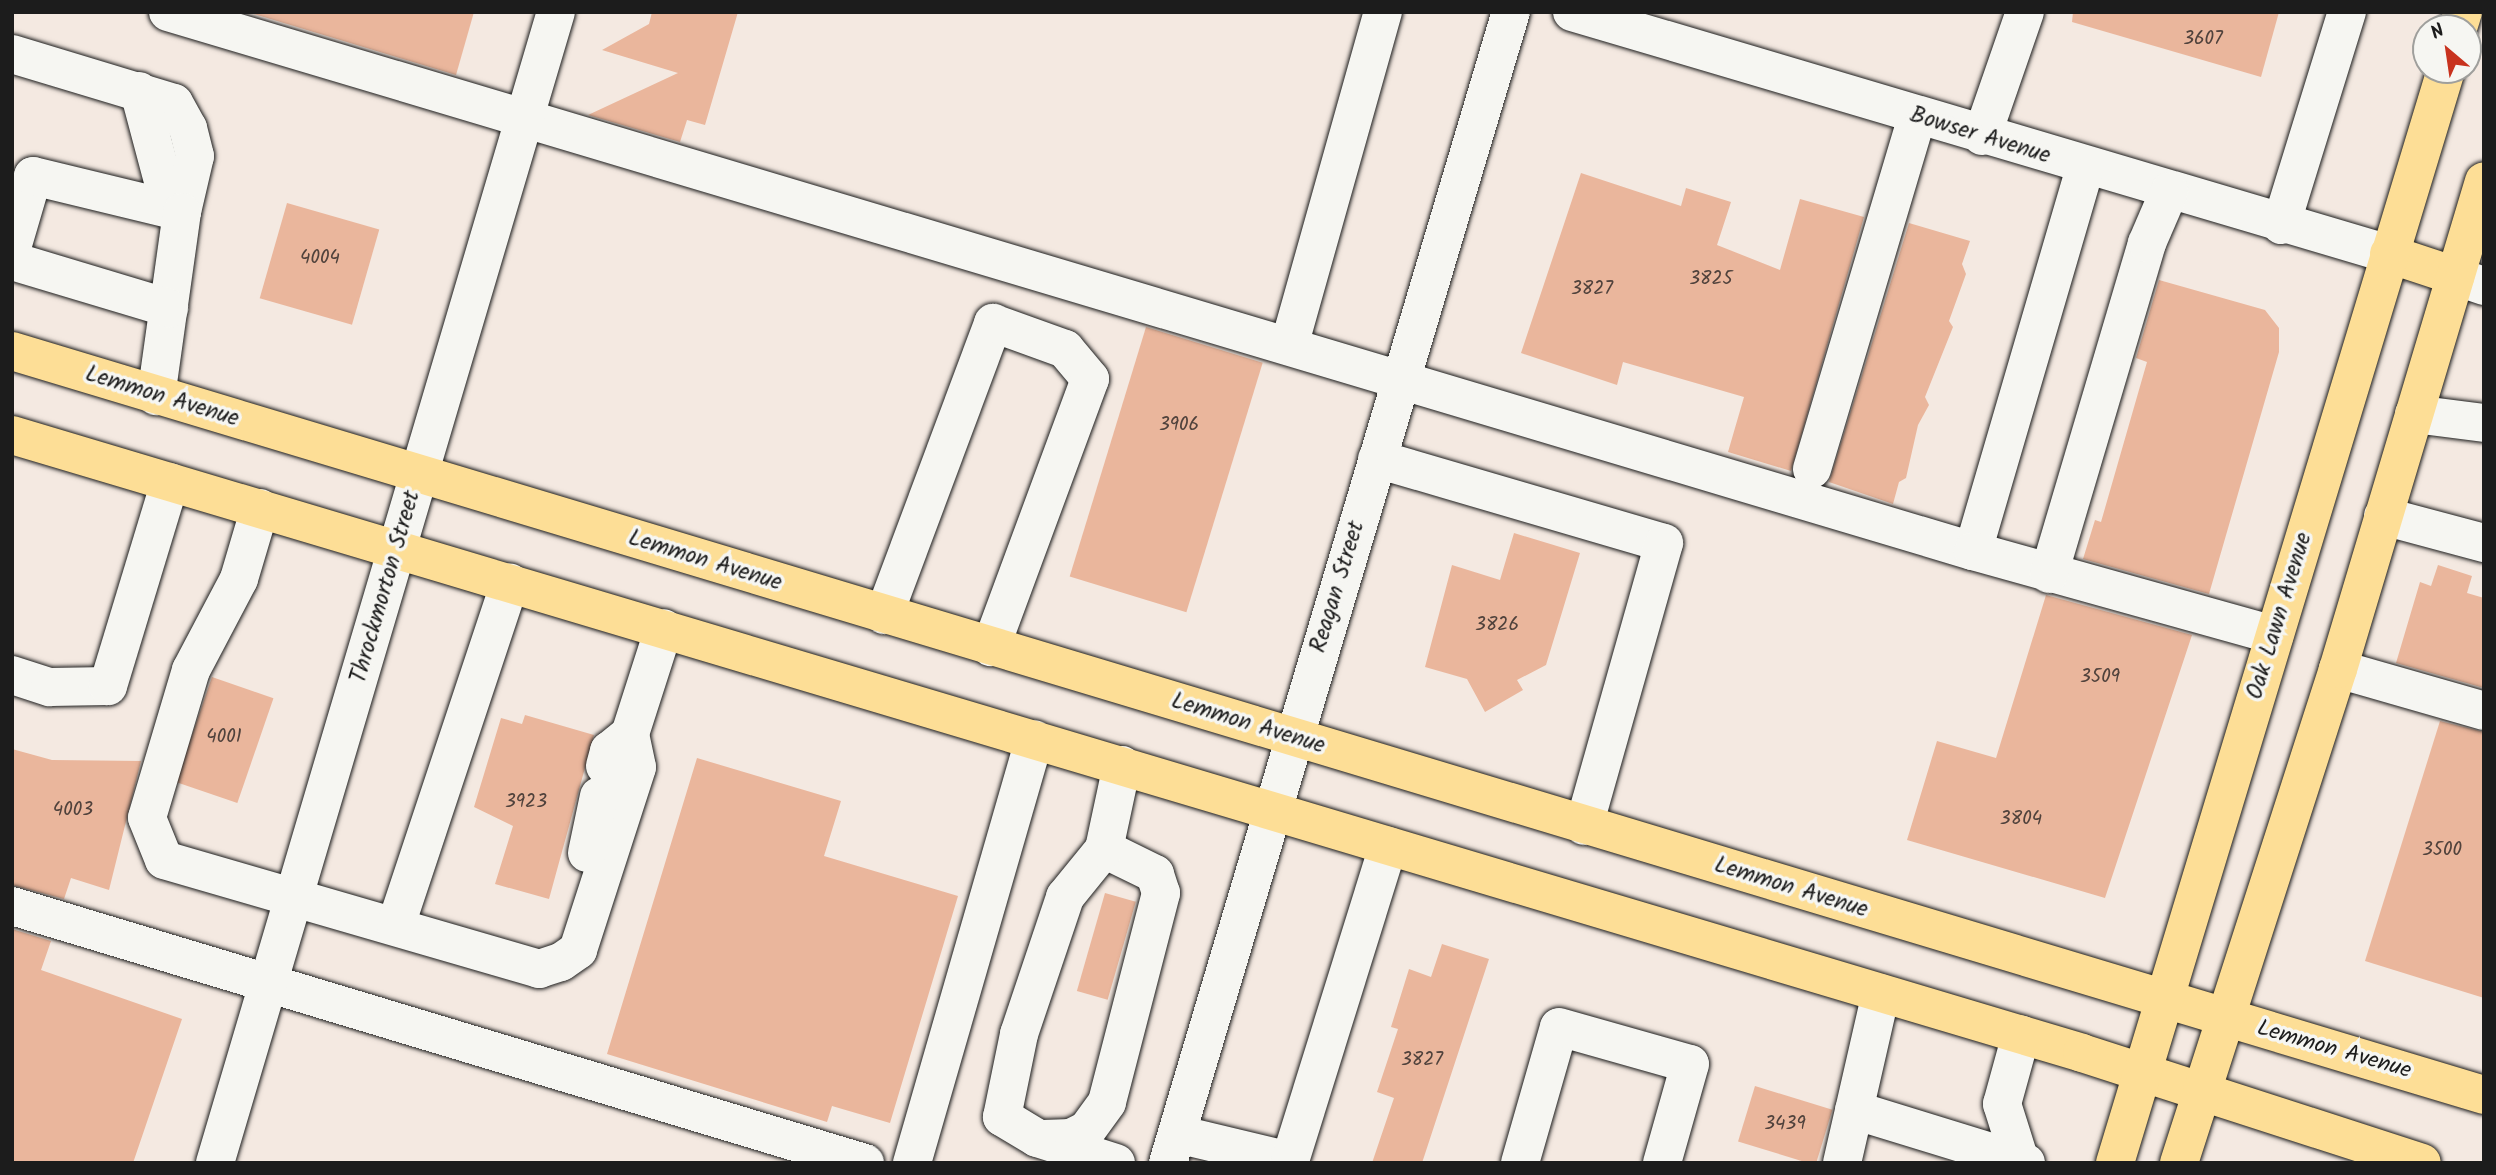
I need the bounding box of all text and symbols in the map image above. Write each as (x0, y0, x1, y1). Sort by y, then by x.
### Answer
north arrow (2412, 14, 2482, 84)
text: N (2425, 16, 2450, 48)
house number: 3607 (2183, 29, 2223, 51)
street label: Bowser Avenue (1907, 102, 2053, 170)
house number: 4004 (300, 248, 340, 270)
house number: 3825 (1689, 269, 1733, 291)
house number: 3827 (1571, 279, 1613, 301)
street label: Lemmon Avenue (82, 361, 242, 433)
house number: 3906 (1159, 415, 1199, 437)
street label: Throckmorton Street (345, 487, 427, 687)
street label: Reagan Street (1305, 518, 1371, 656)
street label: Lemmon Avenue (625, 525, 785, 597)
street label: Oak Lawn Avenue (2242, 529, 2318, 703)
house number: 3826 (1475, 615, 1519, 637)
house number: 3509 (2080, 667, 2120, 689)
street label: Lemmon Avenue (1168, 688, 1328, 760)
house number: 4001 (206, 727, 242, 749)
house number: 3923 (505, 792, 547, 814)
house number: 4003 (53, 800, 93, 822)
house number: 3804 (2000, 809, 2042, 831)
house number: 3500 (2422, 840, 2462, 862)
street label: Lemmon Avenue (1711, 852, 1871, 924)
street label: Lemmon Avenue (2254, 1015, 2414, 1085)
house number: 3827 (1401, 1050, 1443, 1072)
house number: 3439 (1764, 1114, 1806, 1136)

